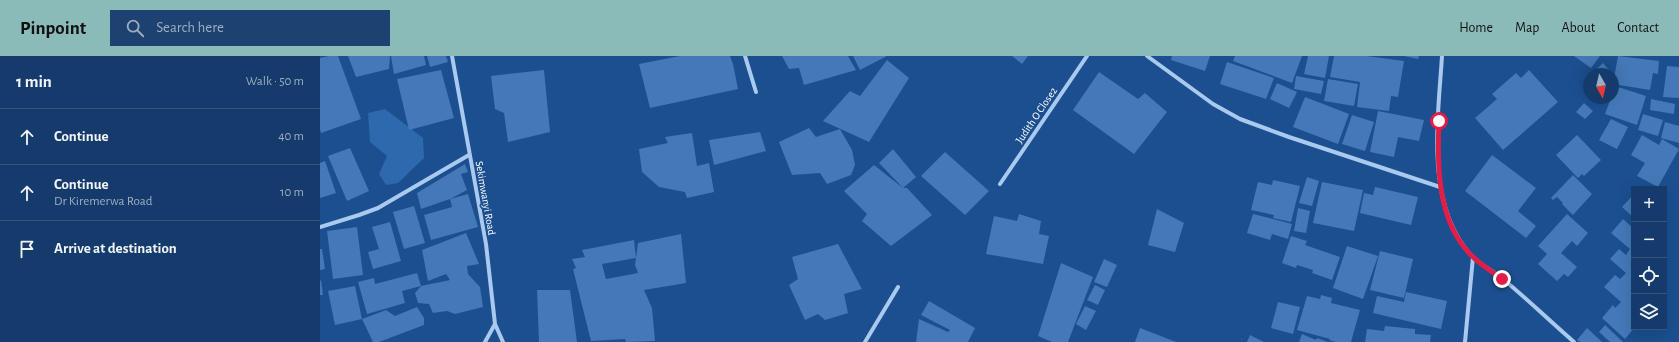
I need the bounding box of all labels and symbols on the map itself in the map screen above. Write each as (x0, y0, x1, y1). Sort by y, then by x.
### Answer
north arrow (1583, 68, 1619, 104)
street label: Judith O Close2 (1014, 85, 1059, 145)
route start (1430, 112, 1448, 130)
street label: Sekimwanyi Road (474, 160, 497, 236)
route end (1493, 270, 1511, 288)

